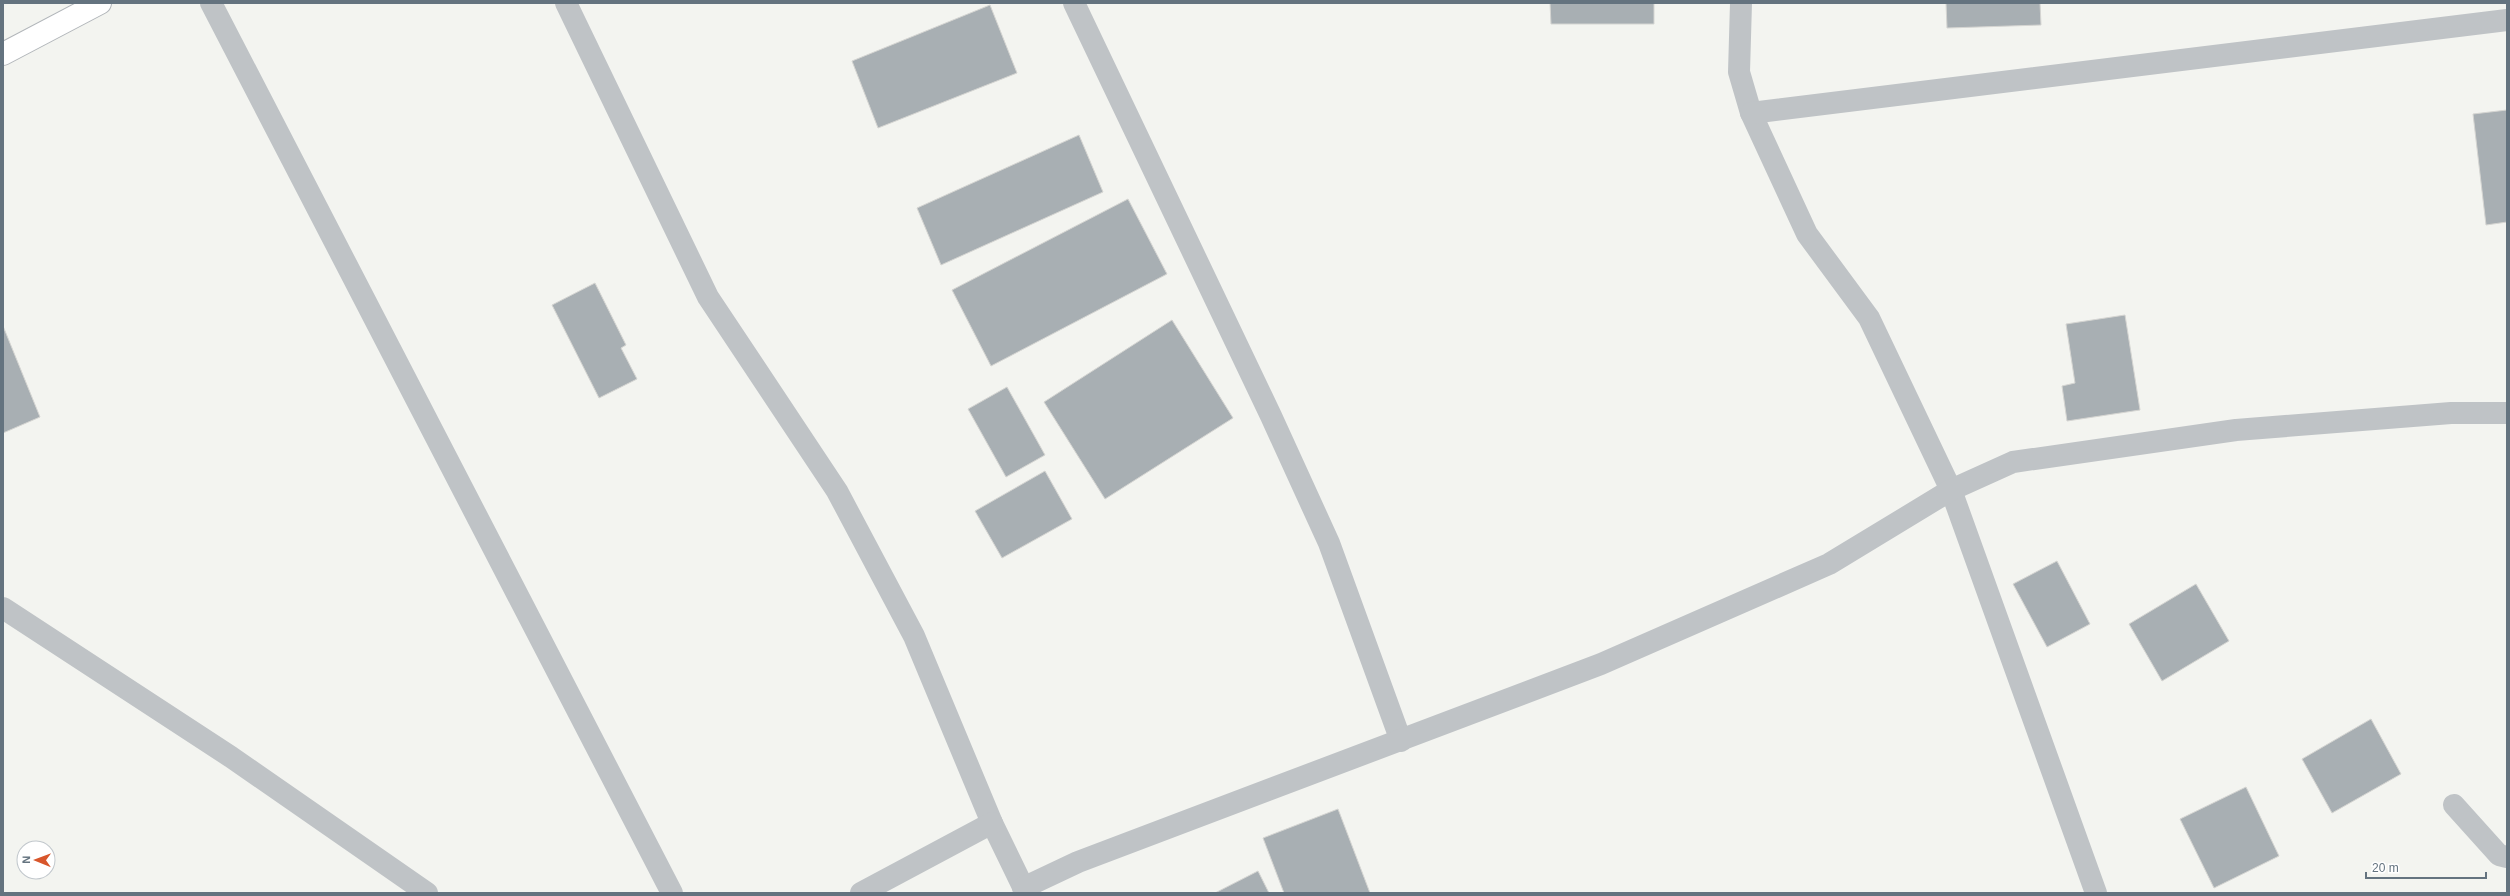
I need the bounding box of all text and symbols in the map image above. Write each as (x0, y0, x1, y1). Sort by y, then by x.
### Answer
north arrow (16, 840, 56, 880)
scale bar (2366, 854, 2486, 880)
text: N (20, 856, 32, 864)
text: 20 m (2372, 861, 2399, 875)

